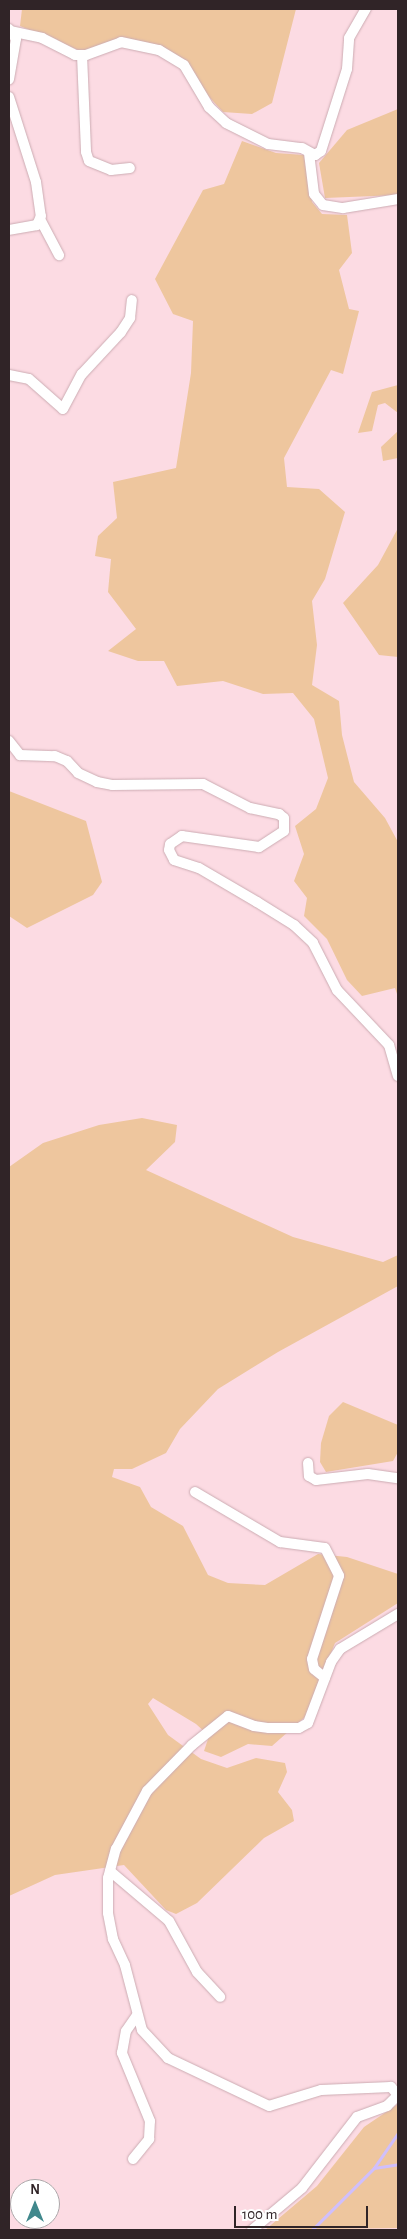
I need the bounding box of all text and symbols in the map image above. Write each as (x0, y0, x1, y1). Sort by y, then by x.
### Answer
north arrow (10, 2179, 60, 2229)
text: N (30, 2183, 40, 2197)
scale bar (237, 2196, 371, 2228)
text: 100 m (242, 2207, 277, 2222)

